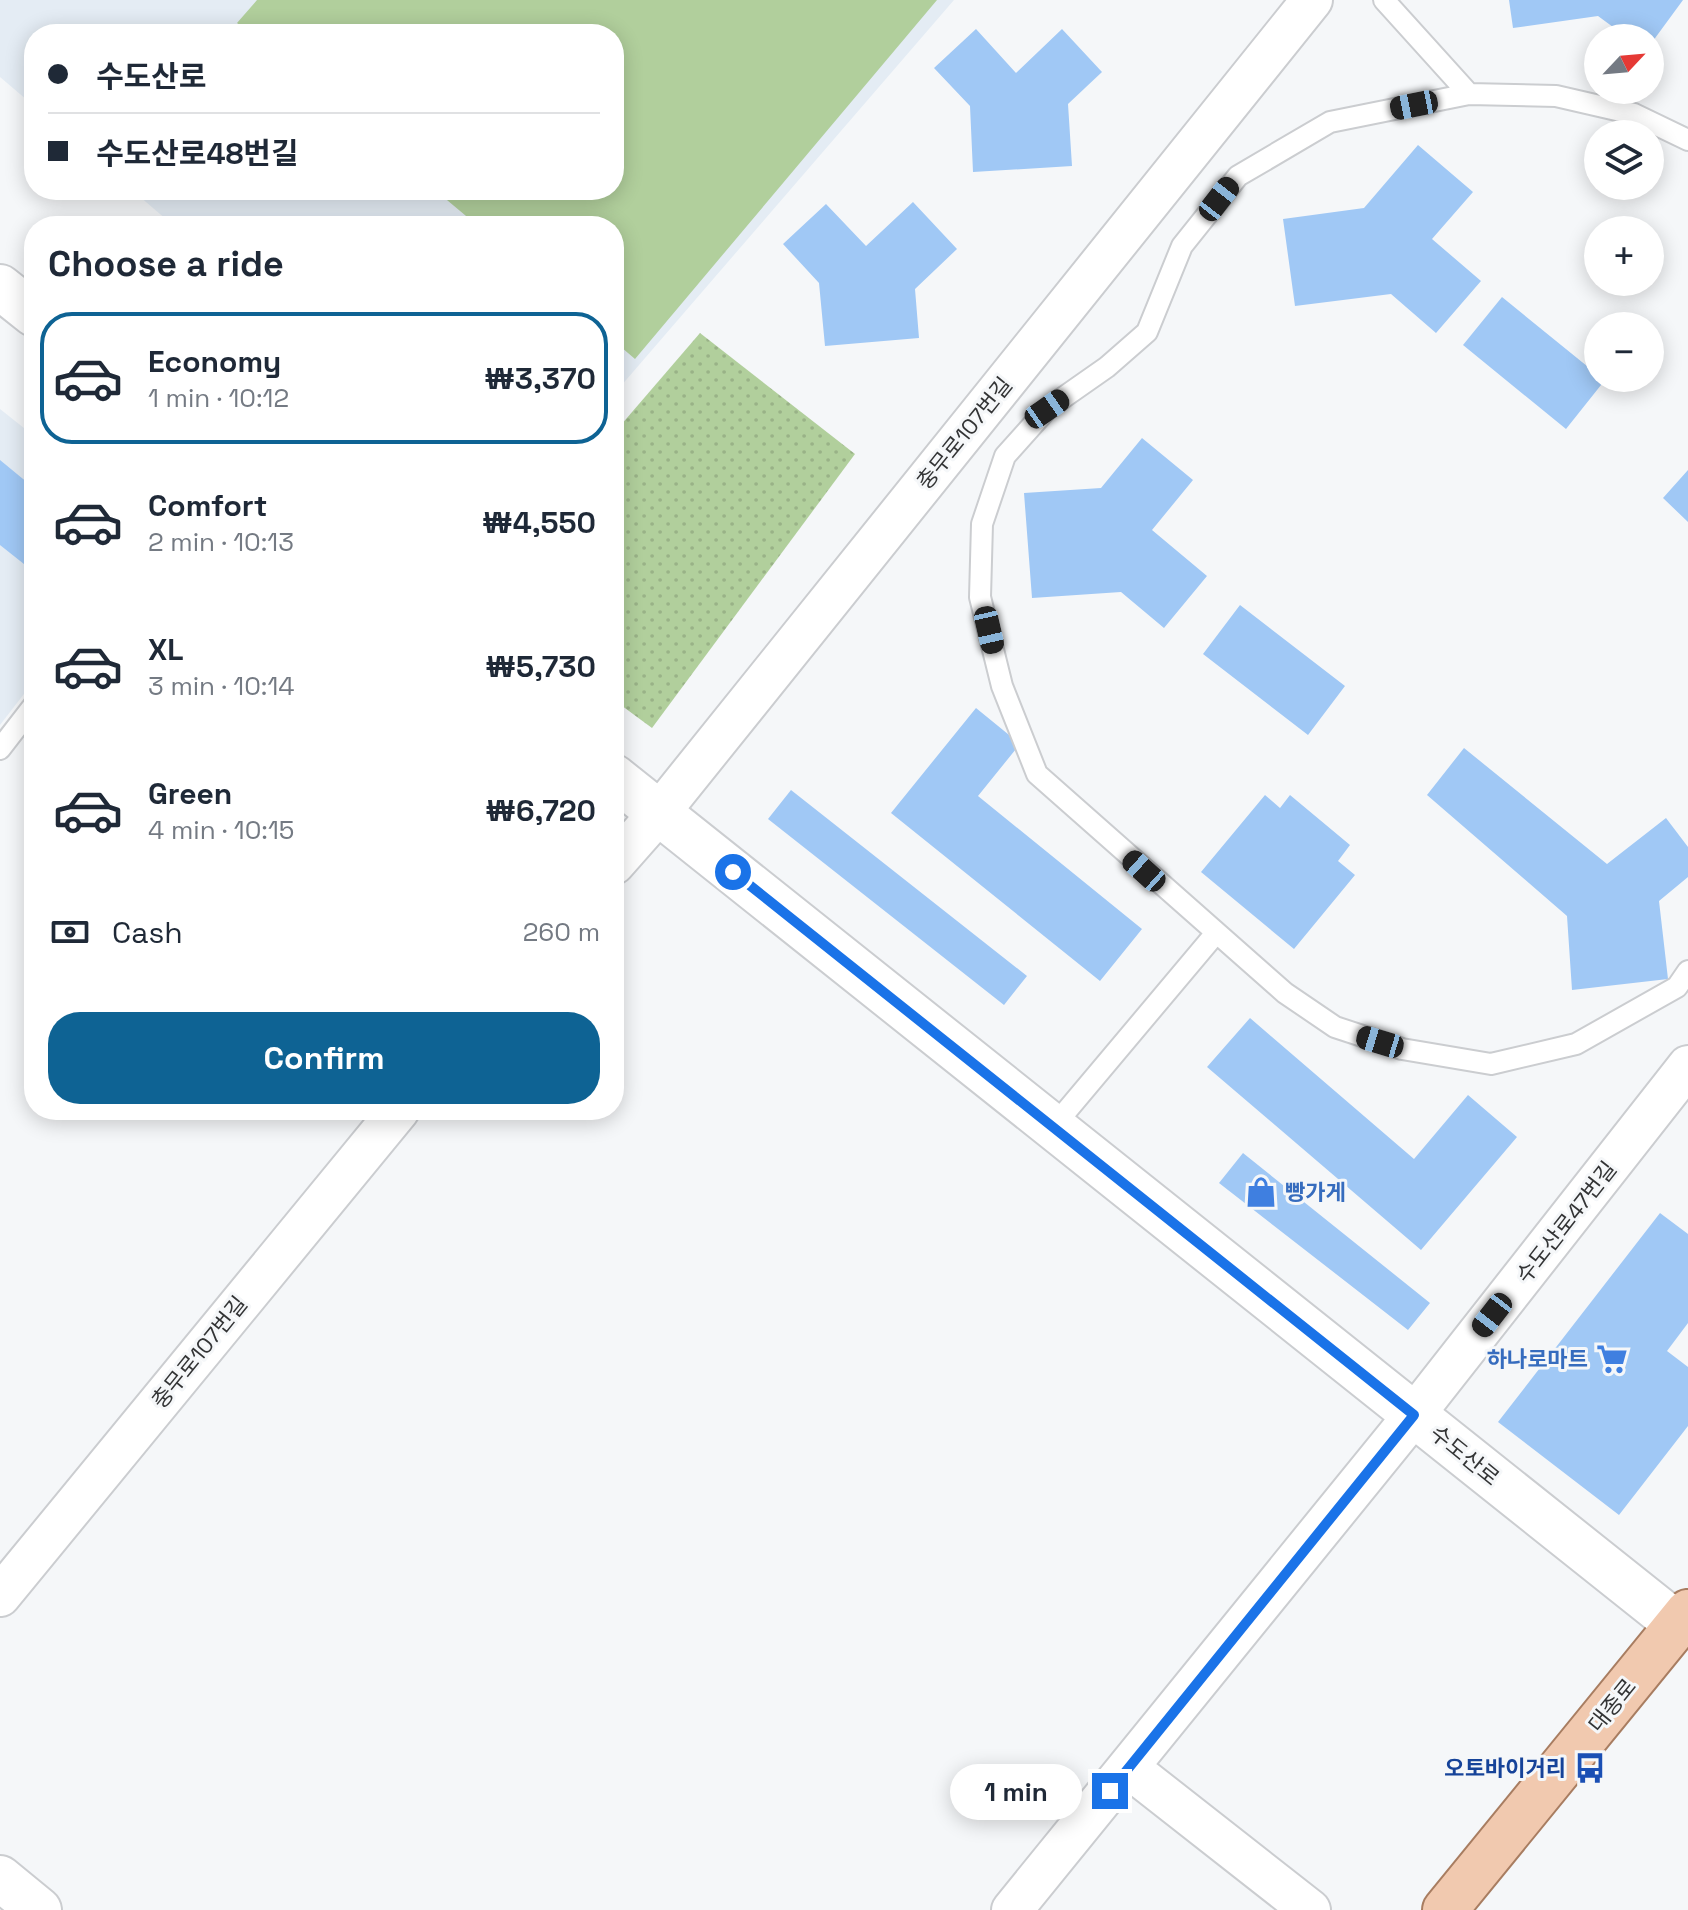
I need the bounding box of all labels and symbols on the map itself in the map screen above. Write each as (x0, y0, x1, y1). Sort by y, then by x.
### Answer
north arrow (1584, 24, 1664, 104)
car (1388, 89, 1440, 121)
car (1195, 173, 1243, 225)
street label: 충무로107번길 (910, 371, 1018, 495)
car (1020, 385, 1074, 433)
car (972, 604, 1006, 656)
car (1118, 846, 1170, 896)
route start (715, 854, 751, 890)
car (1354, 1024, 1406, 1060)
street label: 수도산로47번길 (1510, 1155, 1622, 1289)
shop icon: 빵가게 (1244, 1175, 1278, 1209)
place label: 빵가게 (1285, 1178, 1346, 1206)
car (1468, 1289, 1516, 1341)
street label: 충무로107번길 (145, 1290, 253, 1414)
supermarket icon: 하나로마트 (1595, 1342, 1629, 1376)
place label: 하나로마트 (1487, 1345, 1588, 1373)
street label: 수도산로 (1425, 1419, 1505, 1491)
street label: 대종로 (1582, 1673, 1642, 1737)
bus stop icon: 오토바이거리 (1573, 1751, 1607, 1785)
place label: 오토바이거리 (1445, 1754, 1566, 1782)
callout: 1 min (950, 1763, 1082, 1819)
route end (1092, 1773, 1128, 1809)

